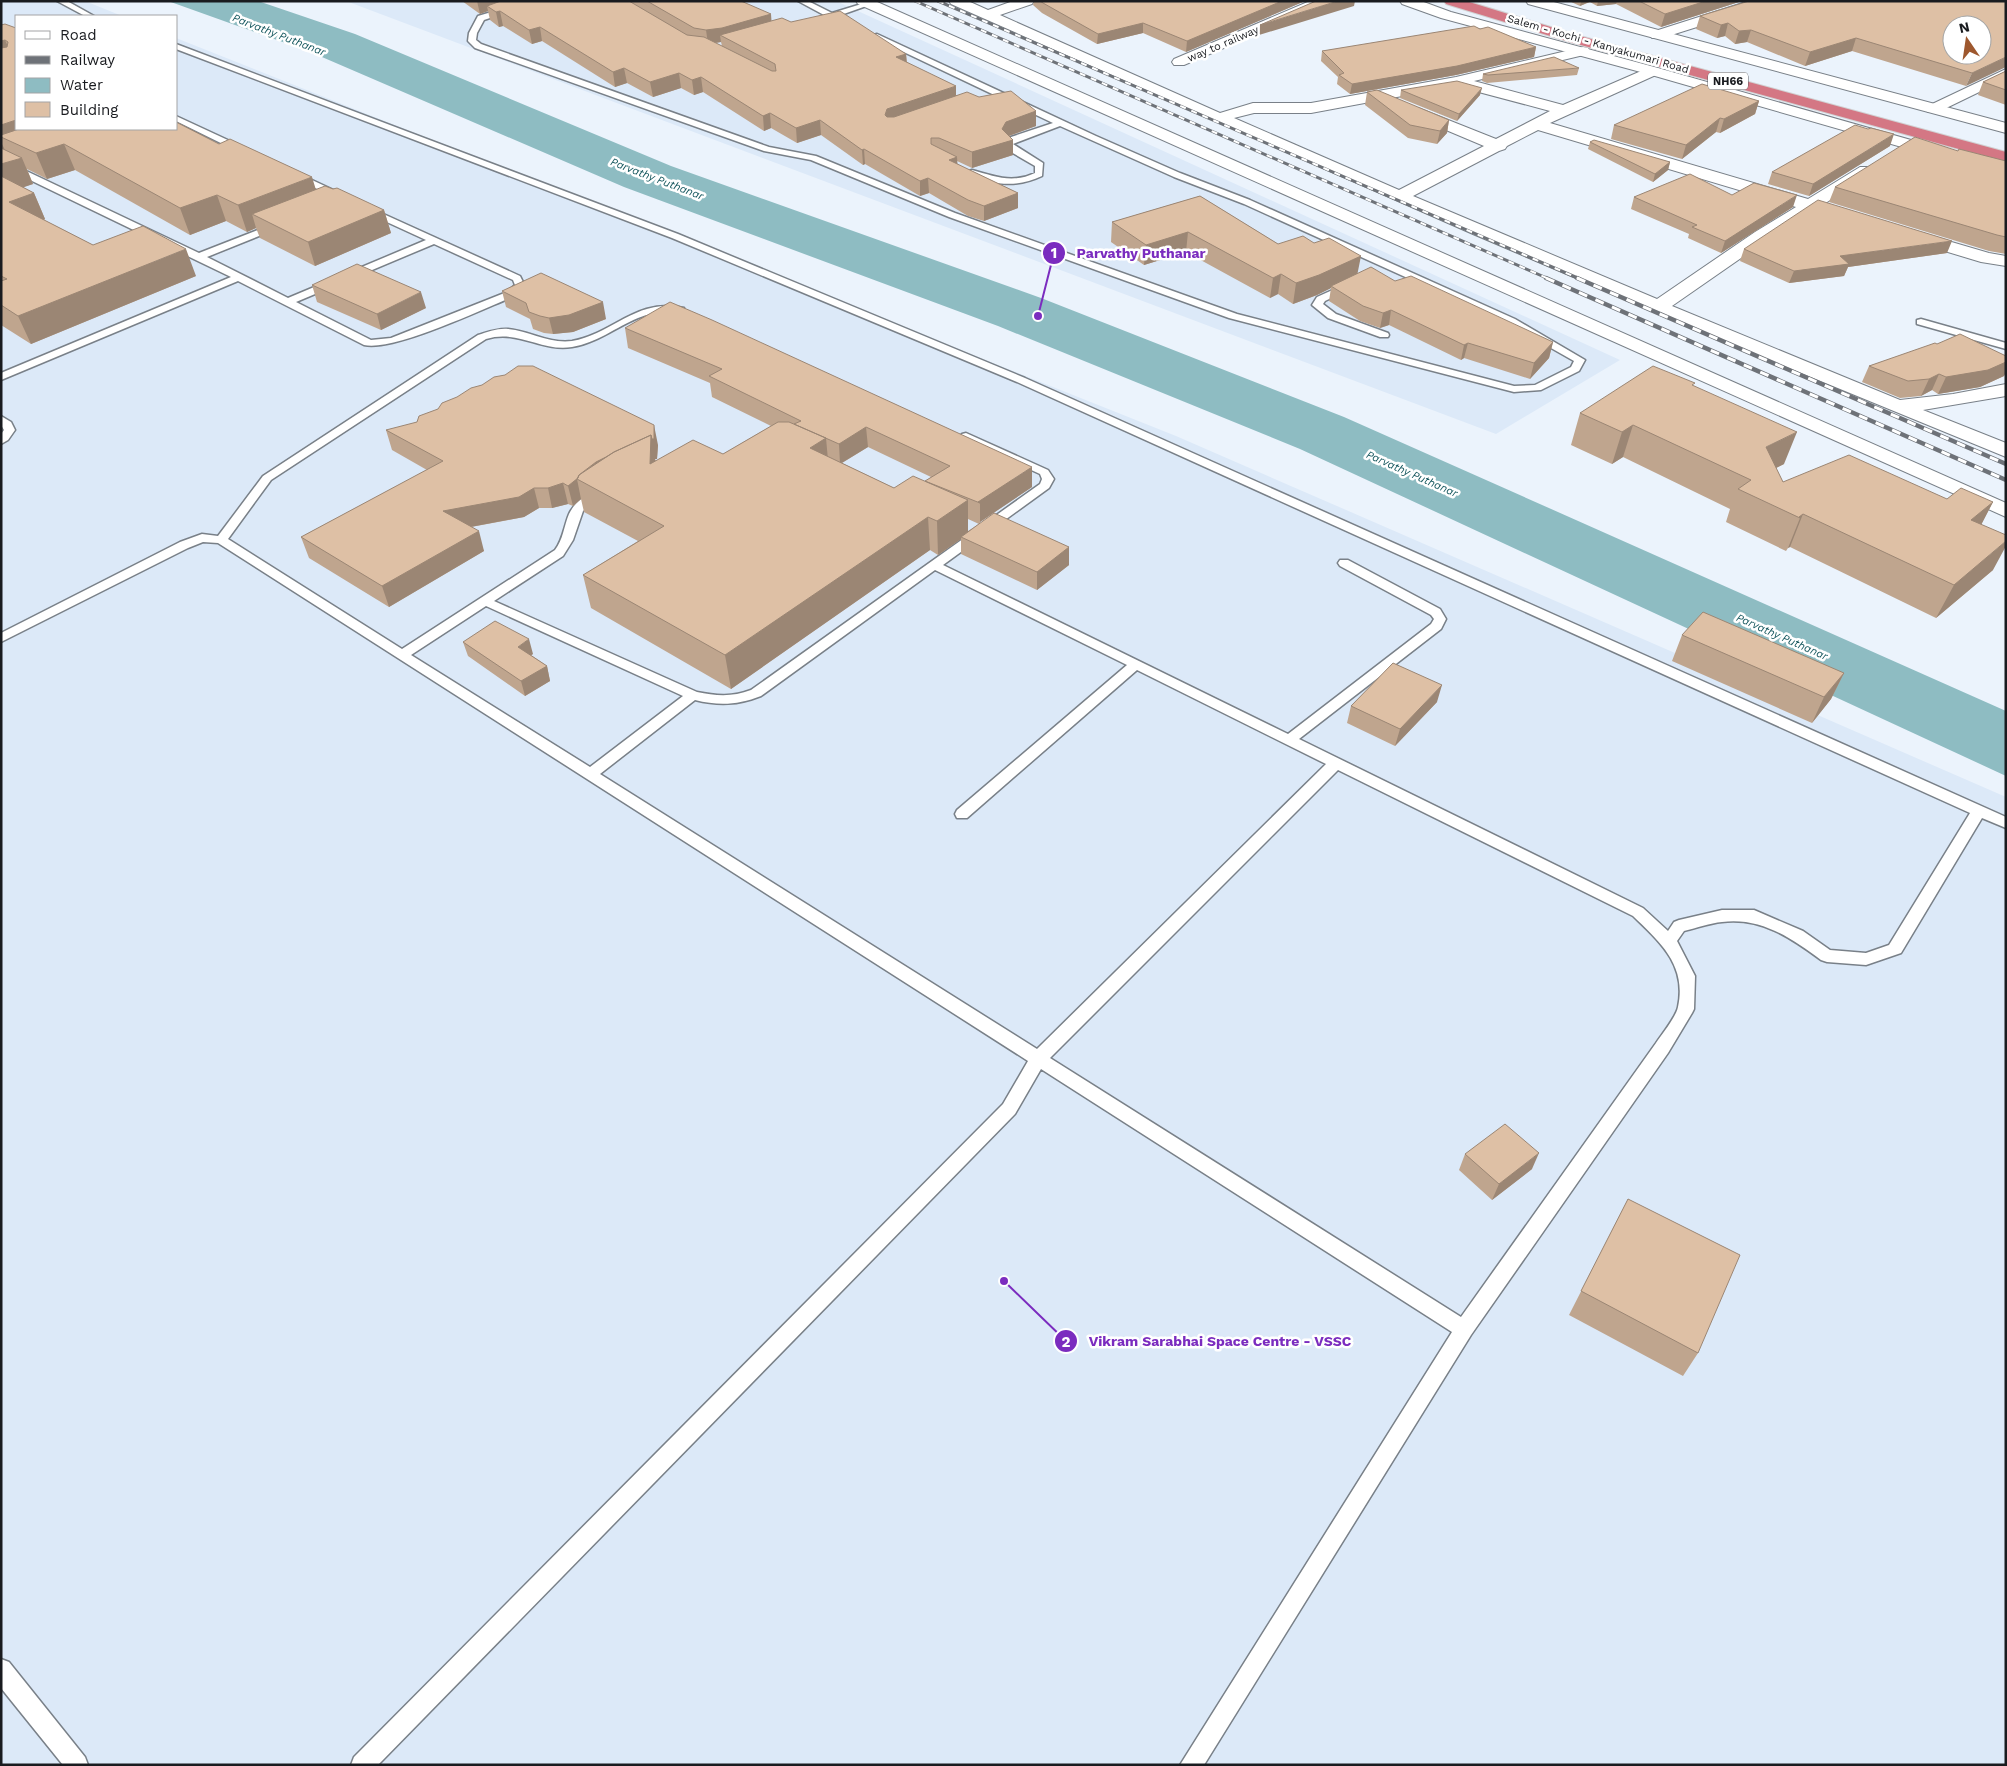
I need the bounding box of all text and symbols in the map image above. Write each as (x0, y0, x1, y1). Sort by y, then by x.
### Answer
water label: Parvathy Puthanar (231, 11, 328, 59)
street label: Salem - Kochi - Kanyakumari Road (1506, 12, 1690, 76)
legend (15, 15, 178, 130)
north arrow (1942, 15, 1992, 65)
text: N (1957, 18, 1971, 36)
street label: way to railway (1185, 23, 1261, 65)
text: Road (60, 26, 97, 44)
text: Railway (60, 51, 115, 69)
road number: NH66 (1708, 72, 1748, 90)
text: Water (60, 76, 103, 94)
text: Building (60, 101, 118, 119)
water label: Parvathy Puthanar (609, 155, 706, 203)
callout: Parvathy Puthanar (1041, 238, 1216, 267)
text: 1 (1051, 244, 1057, 262)
text: Parvathy Puthanar (1076, 245, 1206, 261)
water label: Parvathy Puthanar (1364, 448, 1460, 500)
water label: Parvathy Puthanar (1734, 611, 1830, 663)
callout: Vikram Sarabhai Space Centre - VSSC (1054, 1327, 1362, 1356)
text: 2 (1062, 1333, 1071, 1351)
text: Vikram Sarabhai Space Centre - VSSC (1089, 1333, 1352, 1349)

